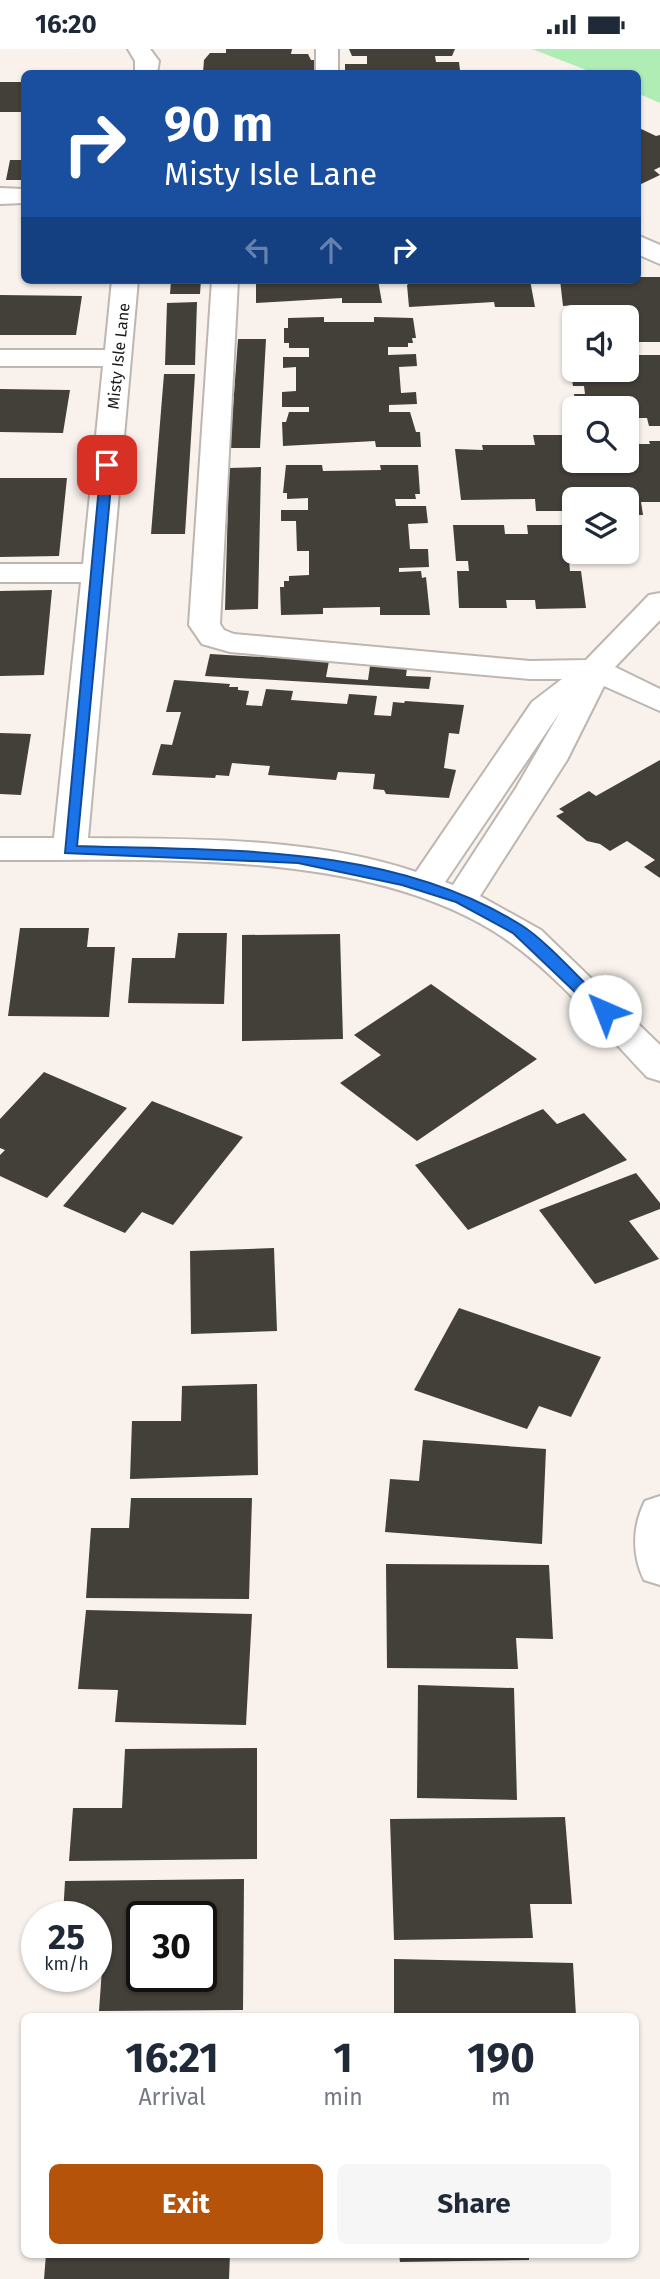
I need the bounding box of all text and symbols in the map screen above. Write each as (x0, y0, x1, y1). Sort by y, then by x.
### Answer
text: 16:20 (35, 9, 97, 40)
text: 90 m (164, 95, 273, 154)
icon: right (49, 98, 140, 189)
text: Misty Isle Lane (164, 155, 377, 193)
icon: left (239, 231, 277, 269)
icon: ahead (312, 231, 350, 269)
icon: right (385, 231, 423, 269)
street label: Misty Isle Lane (103, 302, 134, 410)
map controls (562, 305, 639, 564)
button: sound (562, 305, 639, 382)
button: search (562, 396, 639, 473)
pin (77, 435, 137, 495)
icon: arrive (88, 446, 126, 484)
button: layers (562, 487, 639, 564)
position arrow (568, 974, 642, 1048)
speed limit sign: 30 (126, 1901, 217, 1992)
text: 25 (48, 1916, 85, 1958)
text: km/h (44, 1953, 89, 1975)
text: 16:21 (125, 2033, 219, 2083)
text: 1 (333, 2033, 353, 2083)
text: 190 (467, 2033, 535, 2083)
text: Arrival (138, 2083, 206, 2111)
text: min (323, 2083, 363, 2111)
text: m (491, 2083, 511, 2111)
button: Exit (49, 2164, 323, 2244)
button: Share (337, 2164, 611, 2244)

